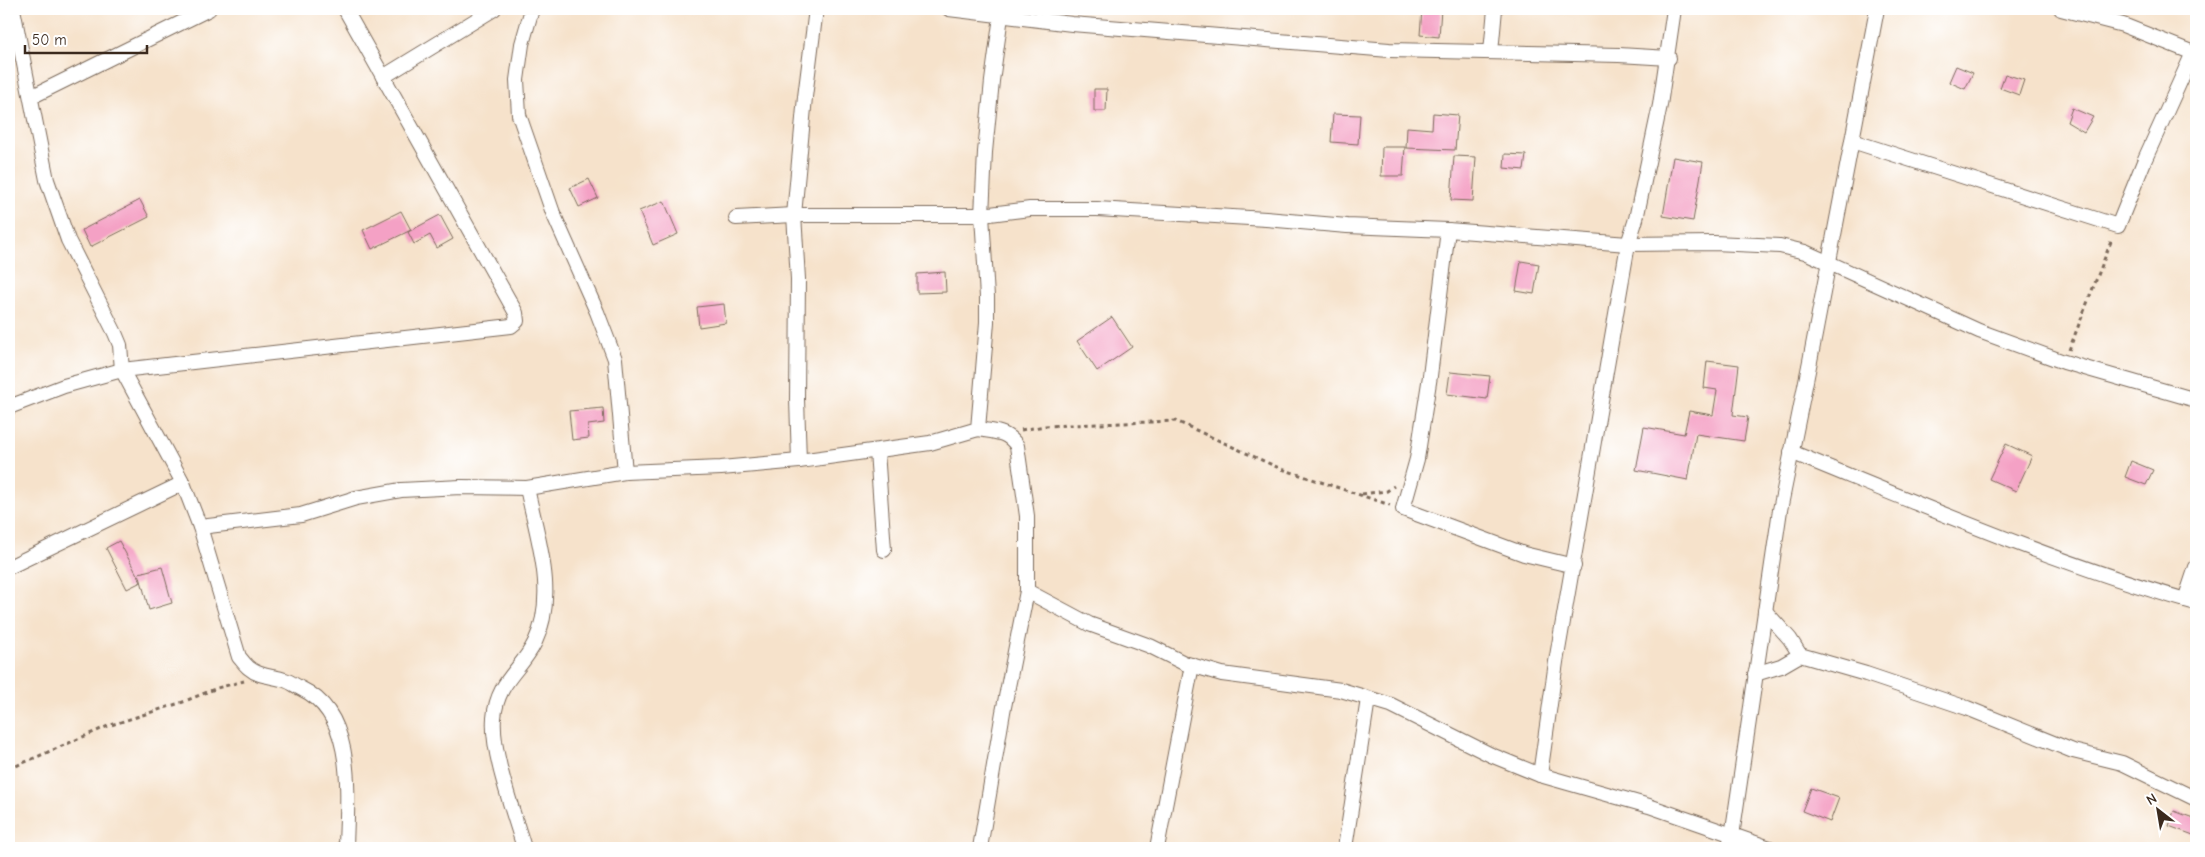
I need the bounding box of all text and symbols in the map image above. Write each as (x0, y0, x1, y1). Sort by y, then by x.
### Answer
scale bar (25, 22, 148, 54)
text: 50 m (32, 31, 67, 49)
north arrow (2132, 784, 2182, 834)
text: N (2143, 790, 2160, 809)

